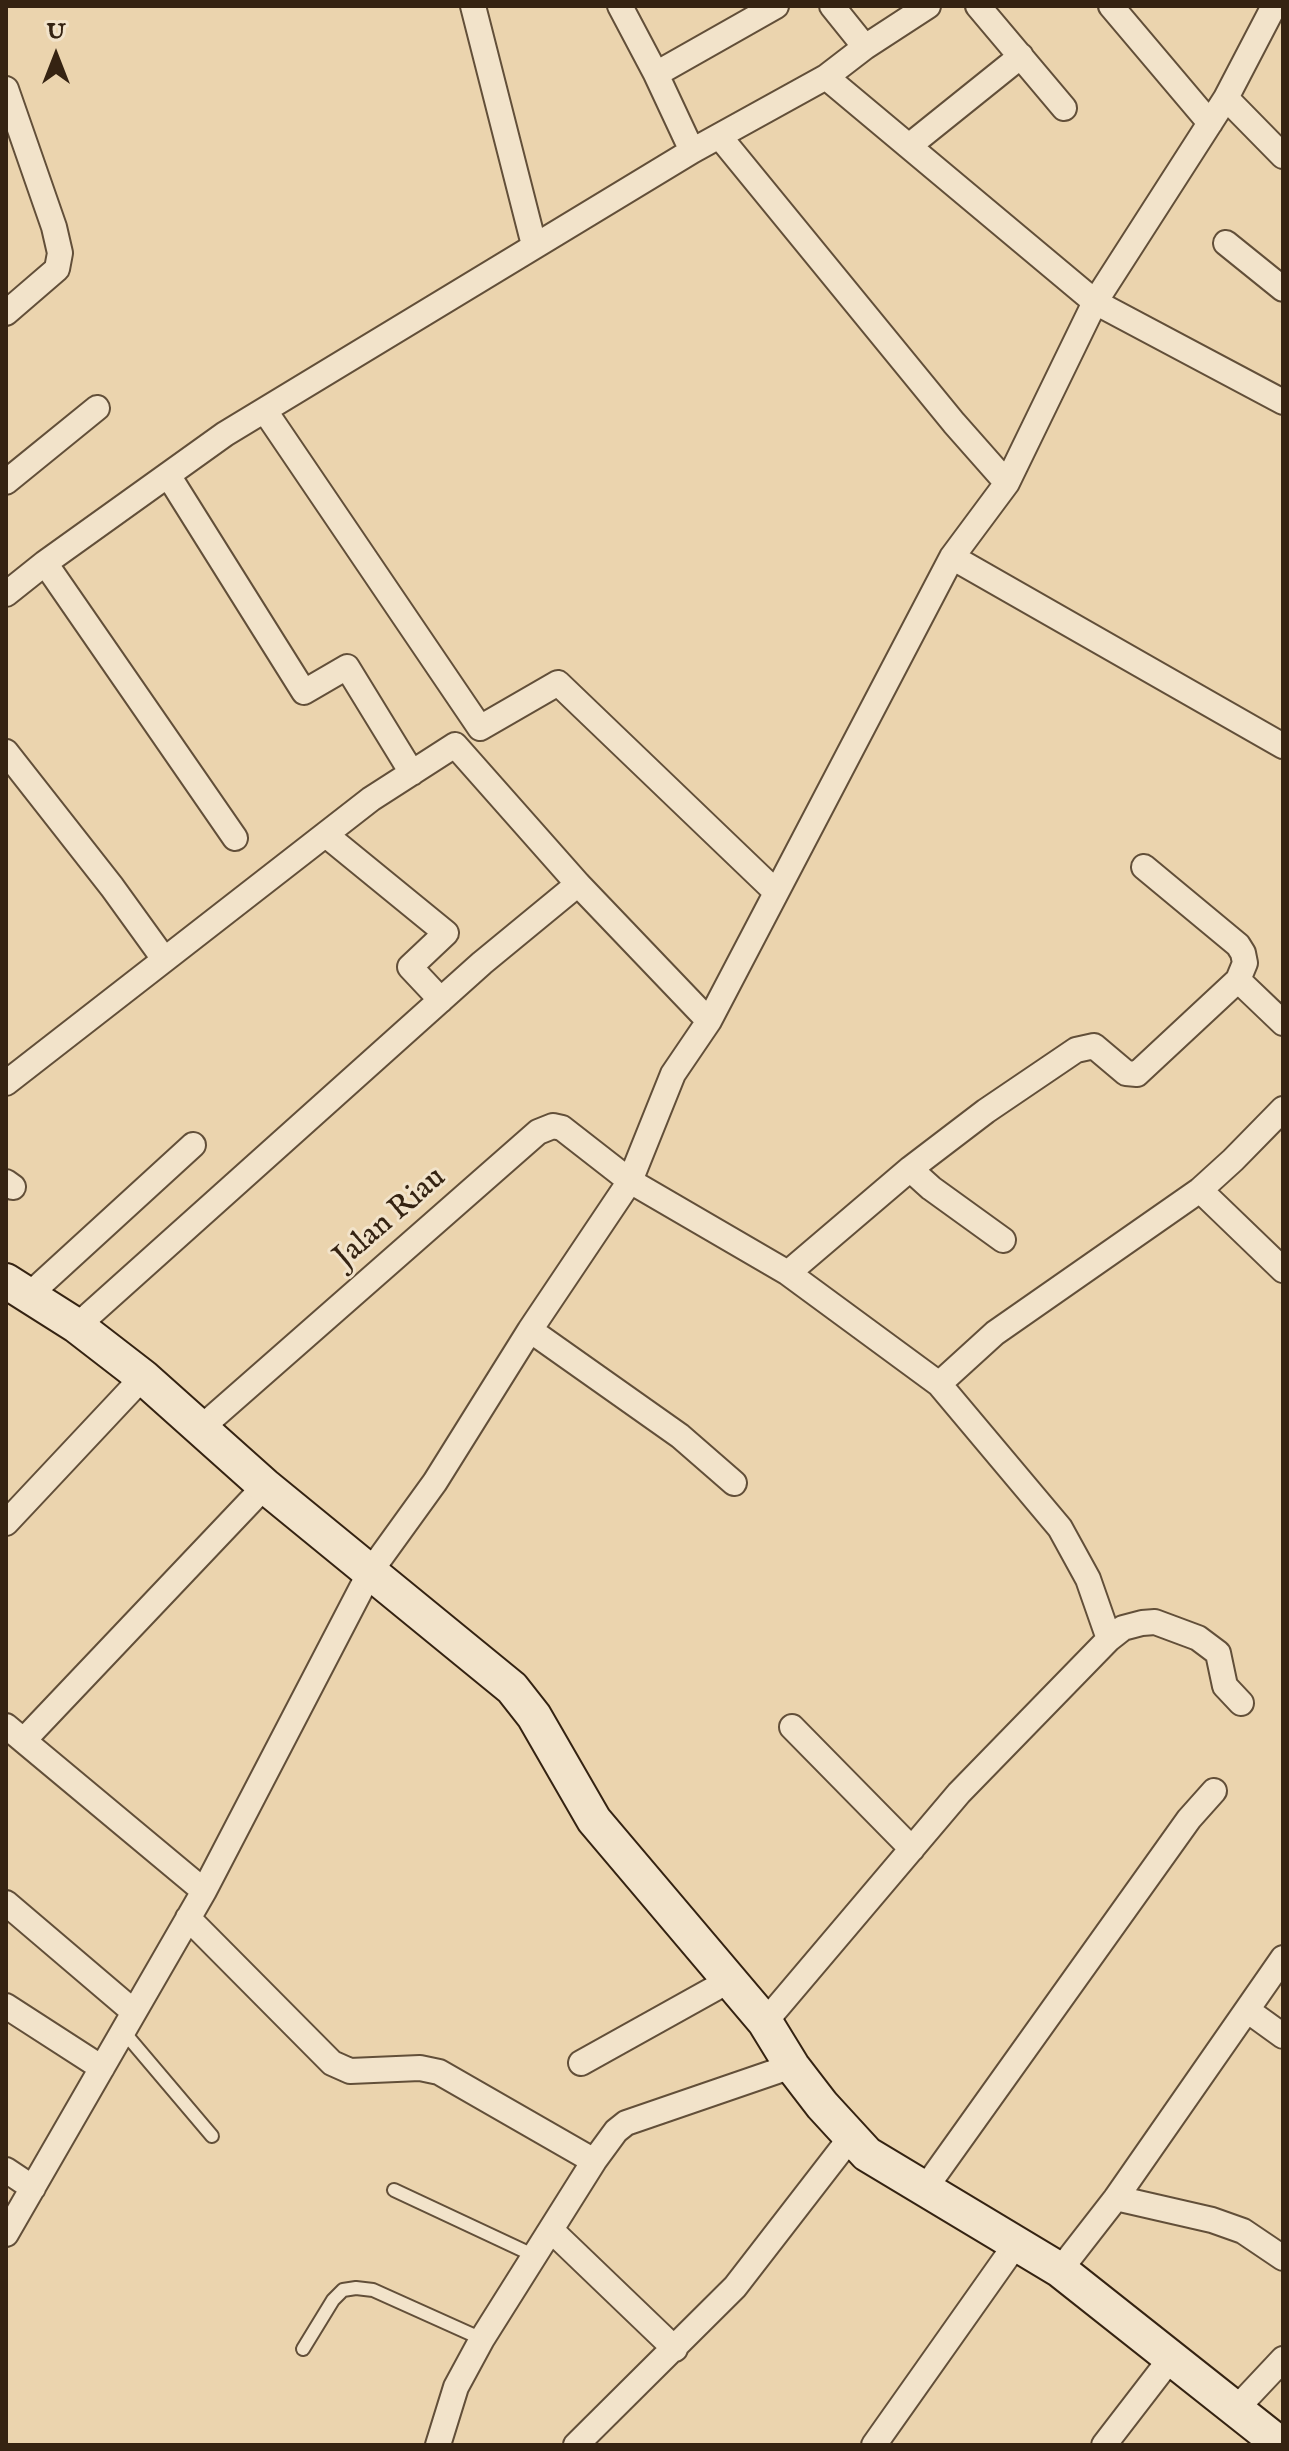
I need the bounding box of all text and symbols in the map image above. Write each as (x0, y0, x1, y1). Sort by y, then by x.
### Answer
north arrow (16, 16, 96, 96)
text: U (47, 18, 65, 46)
street label: Jalan Riau (327, 1160, 455, 1278)

